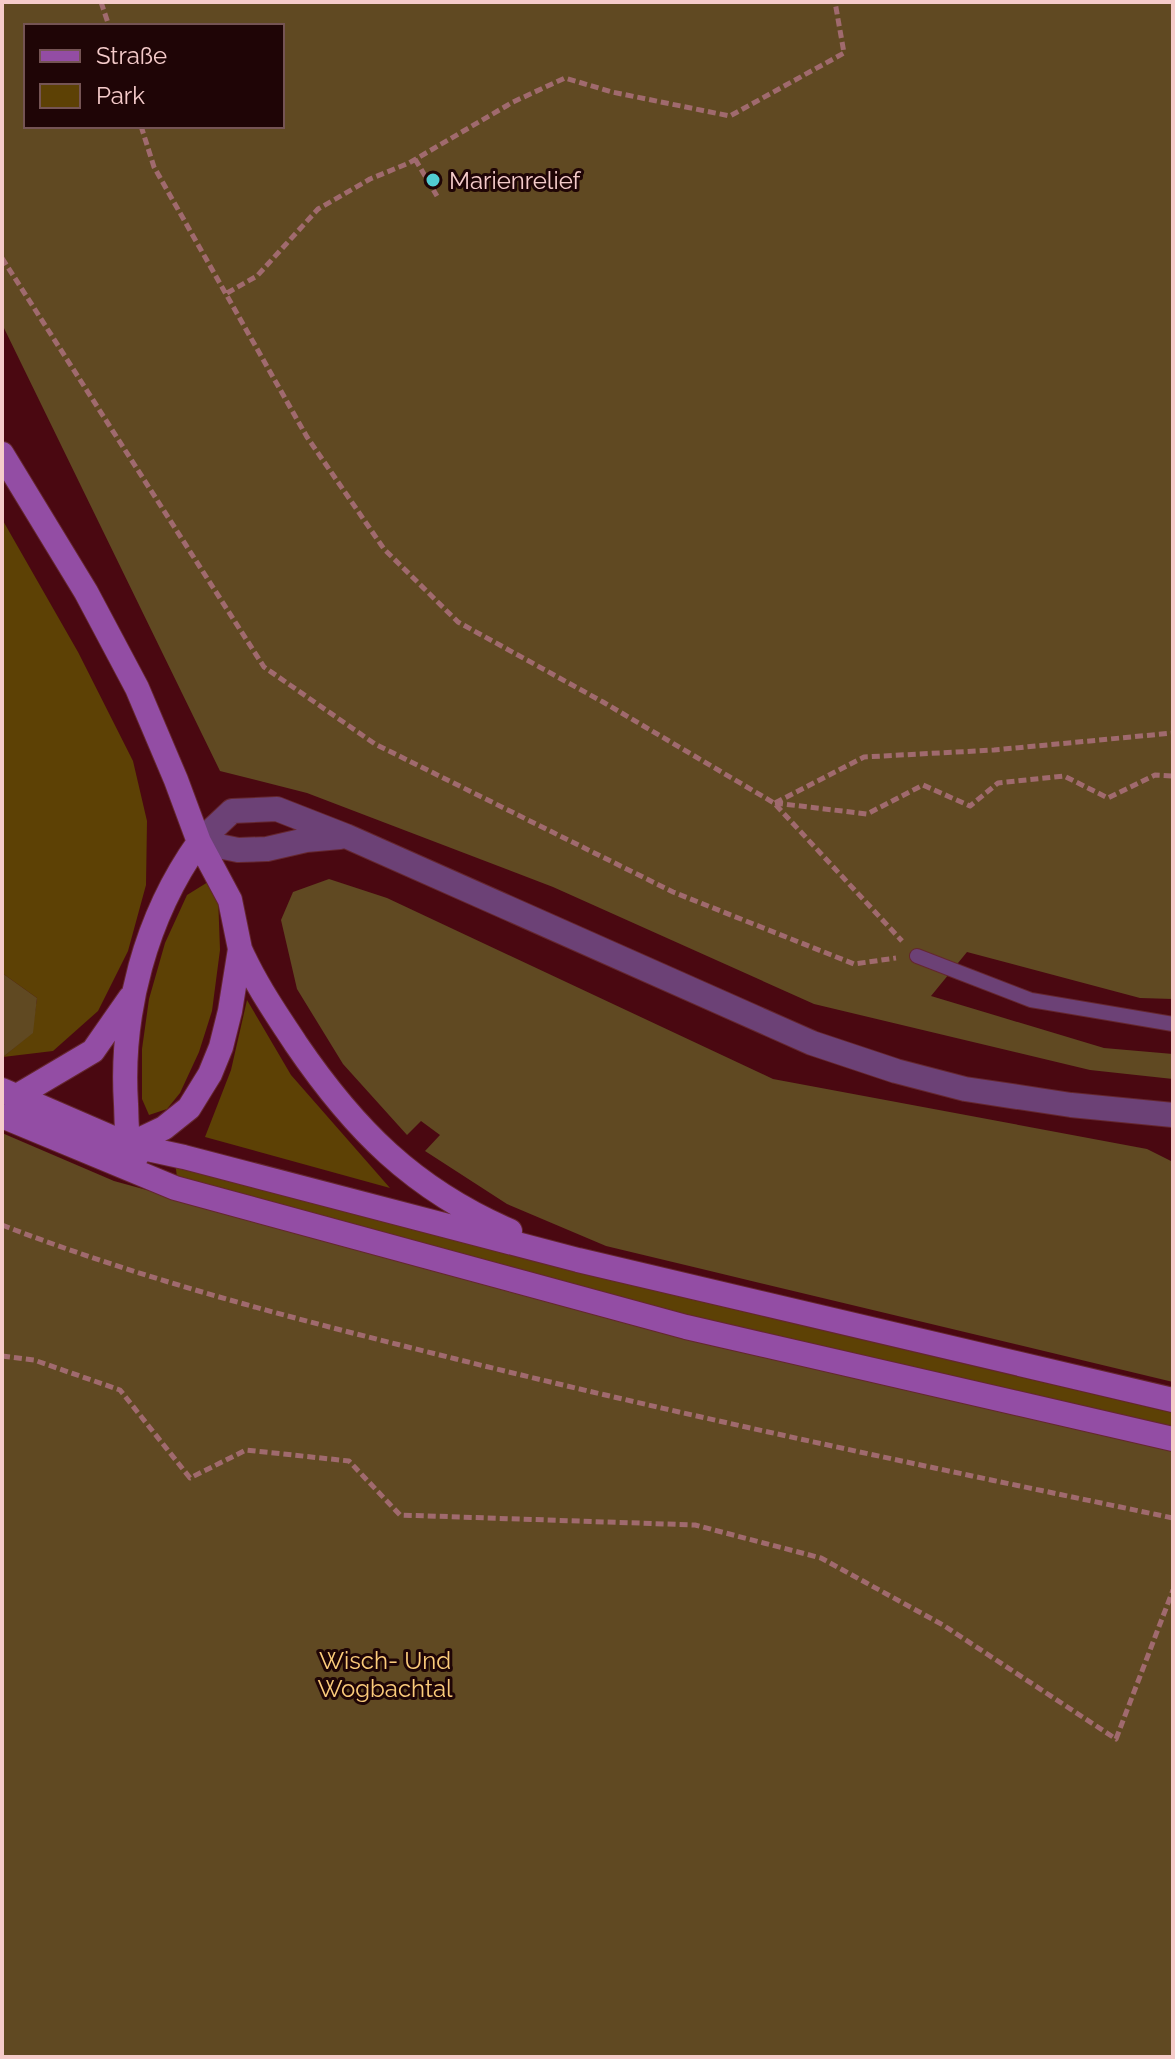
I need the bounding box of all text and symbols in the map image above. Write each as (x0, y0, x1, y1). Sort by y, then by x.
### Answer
legend (24, 24, 284, 128)
text: Straße (96, 41, 167, 70)
text: Park (96, 81, 145, 110)
place label: Marienrelief (449, 166, 582, 195)
marker: Marienrelief (424, 171, 442, 189)
park label: Wisch- Und Wogbachtal (317, 1646, 453, 1703)

